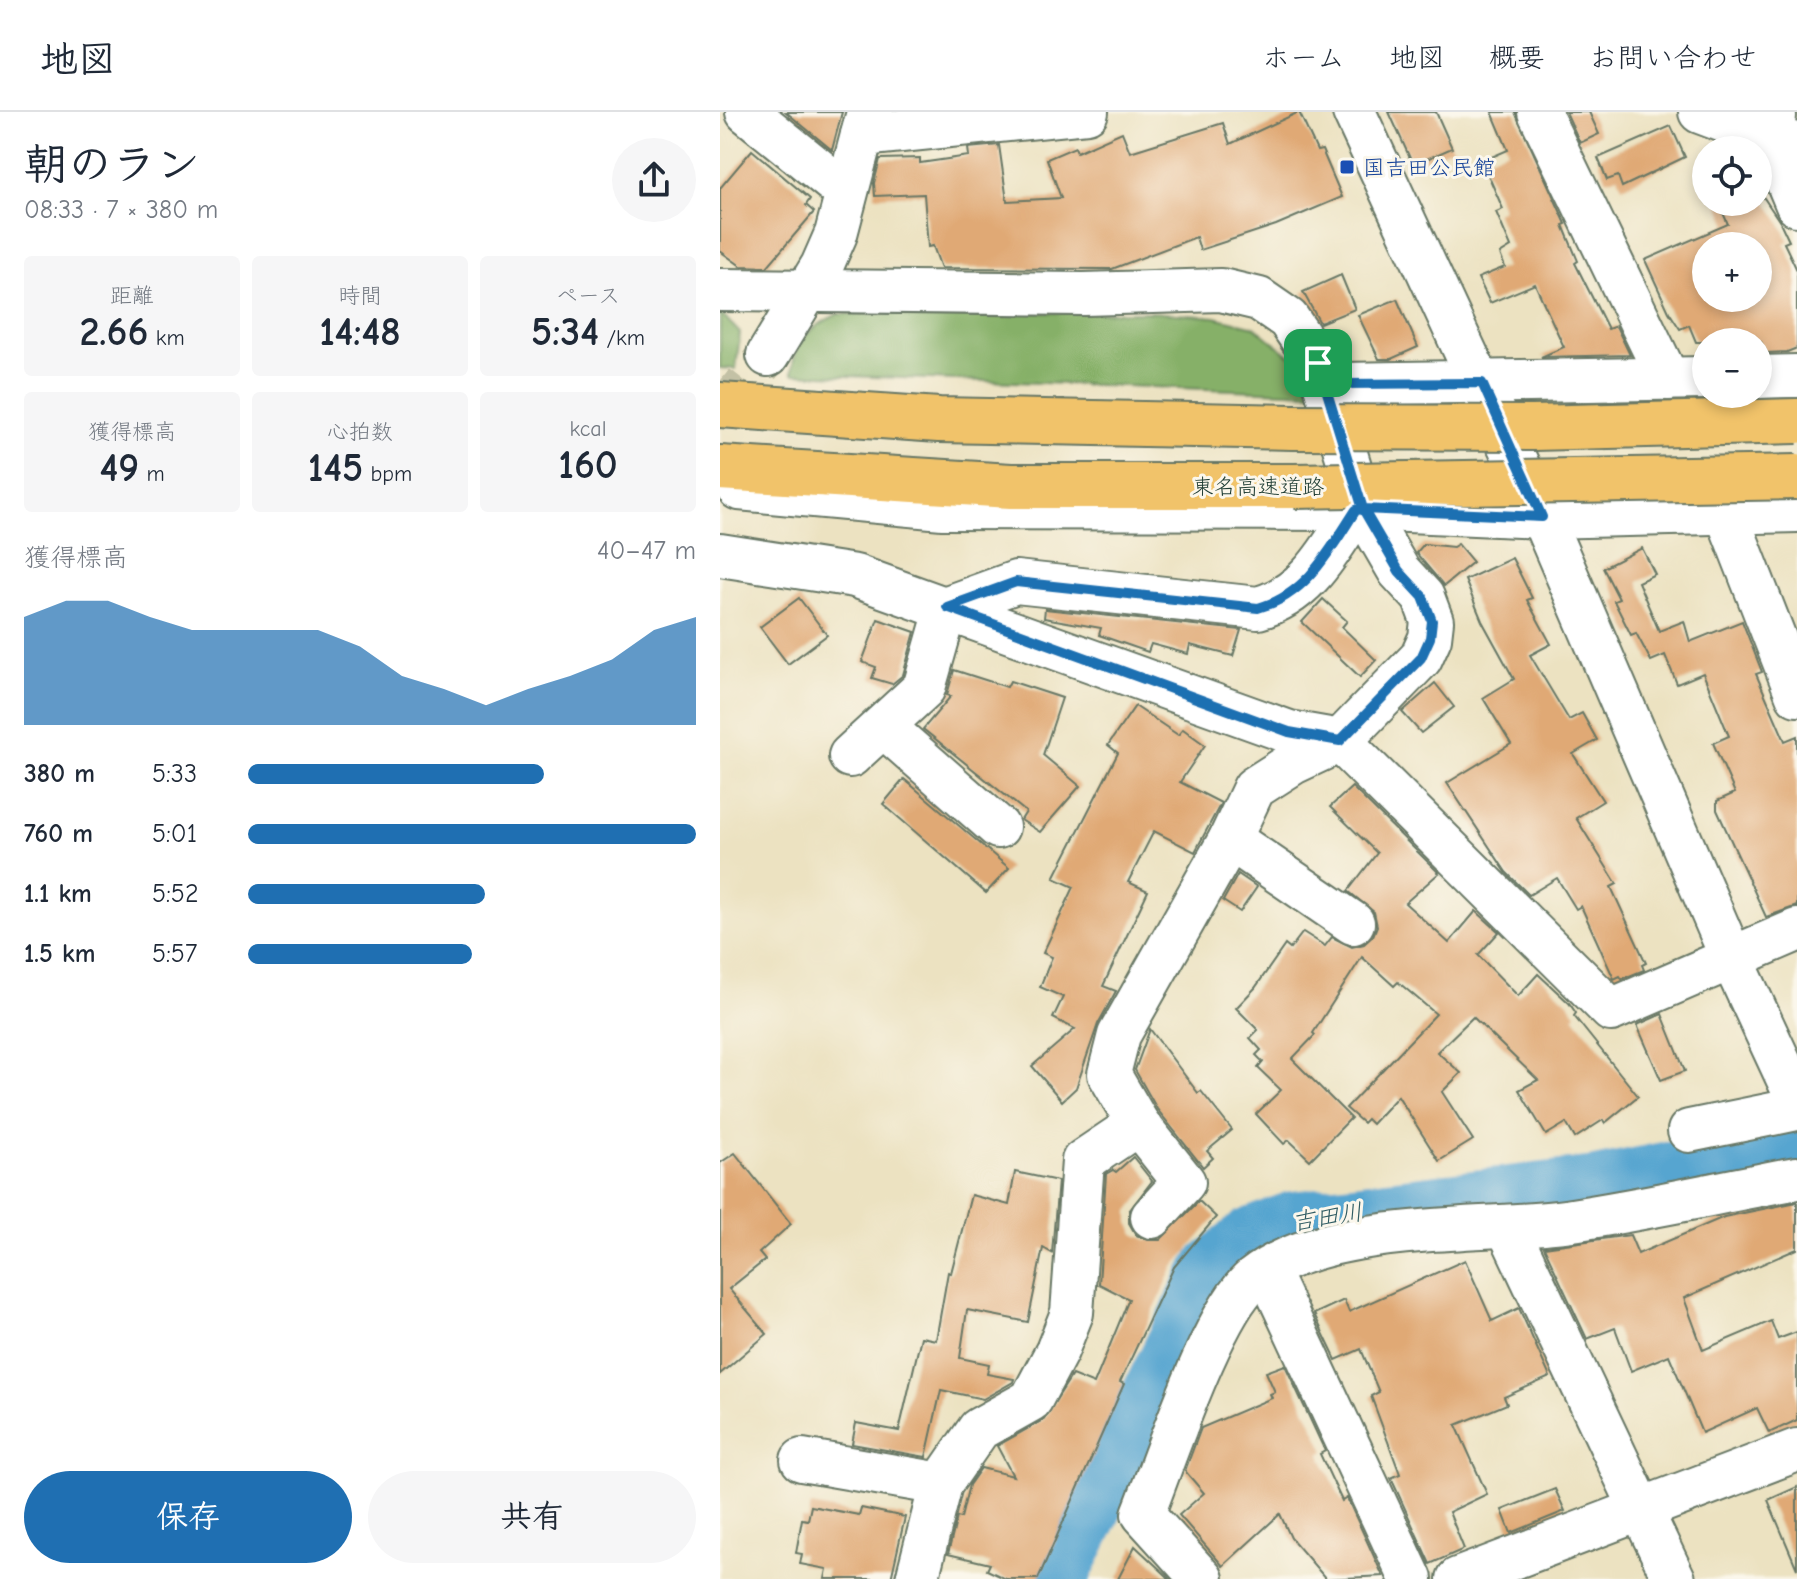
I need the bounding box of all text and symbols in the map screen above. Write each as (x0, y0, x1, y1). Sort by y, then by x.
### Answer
text: 地図 (40, 38, 116, 82)
text: ホーム (1262, 42, 1345, 74)
text: 地図 (1389, 42, 1445, 74)
text: 概要 (1489, 42, 1545, 74)
text: お問い合わせ (1589, 42, 1757, 74)
map controls (1692, 136, 1772, 408)
button: locate (1692, 136, 1772, 216)
button: share (612, 138, 696, 222)
text: 朝のラン (24, 139, 200, 190)
place label: 国吉田公民館 (1363, 155, 1495, 181)
marker: 国吉田公民館 (1338, 158, 1356, 176)
text: 08:33 · 7 × 380 m (24, 195, 218, 225)
button: + (1692, 232, 1772, 312)
text: 距離 (110, 283, 154, 309)
text: 時間 (338, 283, 382, 309)
text: ペース (556, 283, 620, 309)
text: 2.66 (79, 309, 148, 355)
text: 14:48 (319, 309, 401, 355)
text: 5:34 (531, 309, 599, 355)
text: km (148, 325, 185, 351)
text: /km (599, 325, 645, 351)
button: − (1692, 328, 1772, 408)
pin (1284, 329, 1352, 397)
icon: arrive (1296, 341, 1340, 385)
text: kcal (570, 416, 606, 442)
text: 獲得標高 (88, 419, 176, 445)
text: 心拍数 (327, 419, 393, 445)
text: 160 (558, 442, 618, 488)
text: 49 (99, 445, 139, 491)
text: 145 (308, 445, 363, 491)
text: m (139, 461, 165, 487)
text: bpm (363, 461, 412, 487)
street label: 東名高速道路 (1192, 474, 1324, 500)
text: 40–47 m (597, 536, 696, 566)
text: 獲得標高 (24, 543, 128, 573)
text: 380 m (24, 759, 95, 789)
text: 5:33 (152, 759, 197, 789)
text: 760 m (24, 819, 93, 849)
text: 5:01 (152, 819, 197, 849)
text: 1.1 km (24, 879, 92, 909)
text: 5:52 (152, 879, 199, 909)
text: 1.5 km (24, 939, 95, 969)
text: 5:57 (152, 939, 197, 969)
water label: 吉田川 (1289, 1198, 1365, 1236)
button: 保存 (24, 1471, 352, 1563)
button: 共有 (368, 1471, 696, 1563)

